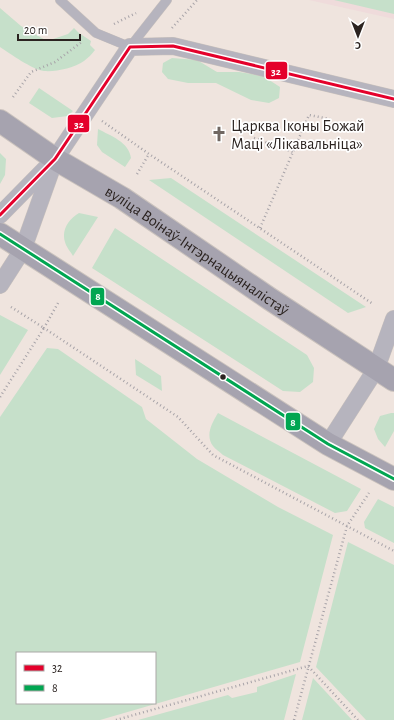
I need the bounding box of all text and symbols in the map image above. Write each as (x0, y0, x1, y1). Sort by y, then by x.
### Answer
scale bar (18, 16, 80, 42)
north arrow (338, 16, 378, 56)
text: 20 m (24, 24, 47, 36)
text: С (355, 40, 361, 51)
line badge: 32 (265, 61, 288, 80)
text: 32 (271, 66, 281, 77)
line badge: 32 (67, 114, 90, 133)
place label: Царква Іконы Божай Маці «Лікавальніца» (231, 118, 365, 152)
text: 32 (74, 119, 84, 130)
church icon: Царква Іконы Божай Маці «Лікавальніца» (210, 125, 228, 143)
street label: вуліца Воінаў-Інтэрнацыяналістаў (102, 183, 292, 319)
line badge: 8 (90, 287, 105, 306)
text: 8 (95, 291, 101, 302)
unlabelled marker (218, 372, 228, 382)
line badge: 8 (285, 412, 301, 431)
text: 8 (290, 417, 296, 428)
legend (16, 652, 156, 704)
text: 32 (52, 662, 63, 674)
text: 8 (52, 682, 58, 694)

